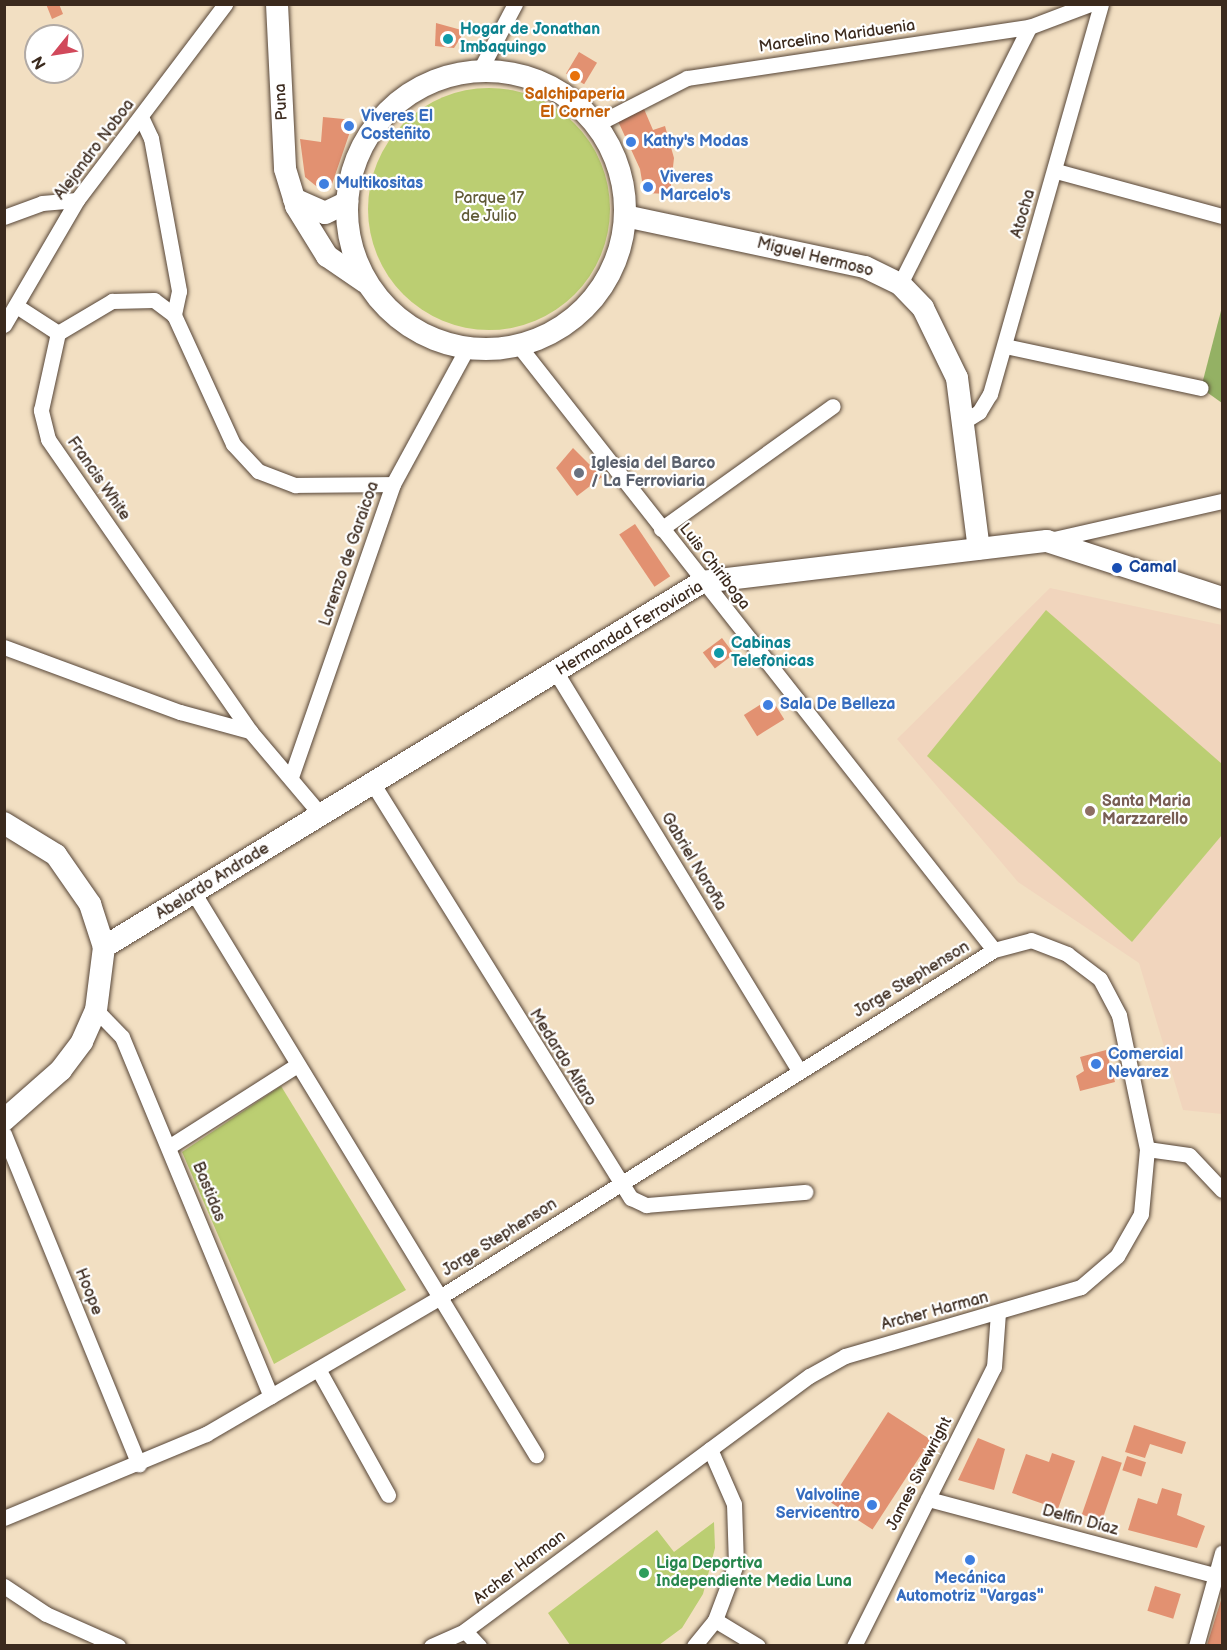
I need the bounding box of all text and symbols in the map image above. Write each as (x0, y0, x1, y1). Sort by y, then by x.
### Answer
street label: Marcelino Mariduenia (758, 17, 916, 57)
place label: Hogar de Jonathan Imbaquingo (460, 20, 600, 58)
north arrow (24, 24, 84, 84)
marker: Hogar de Jonathan Imbaquingo (441, 32, 455, 46)
text: N (28, 52, 51, 72)
marker: Salchipaperia El Corner (568, 69, 582, 83)
street label: Puna (271, 83, 293, 121)
place label: Salchipaperia El Corner (525, 85, 625, 123)
street label: Alejandro Noboa (51, 96, 139, 204)
place label: Viveres El Costeñito (361, 107, 433, 145)
marker: Viveres El Costeñito (342, 119, 356, 133)
place label: Kathy's Modas (643, 132, 748, 152)
marker: Kathy's Modas (624, 135, 638, 149)
place label: Viveres Marcelo's (660, 168, 731, 206)
place label: Multikositas (336, 174, 423, 194)
marker: Multikositas (317, 177, 331, 191)
marker: Viveres Marcelo's (641, 180, 655, 194)
street label: Atocha (1008, 187, 1040, 241)
park label: Parque 17 de Julio (454, 189, 524, 227)
street label: Miguel Hermoso (755, 234, 875, 282)
street label: Francis White (62, 433, 134, 525)
place label: Iglesia del Barco / La Ferroviaria (591, 454, 715, 492)
marker: Iglesia del Barco / La Ferroviaria (572, 466, 586, 480)
street label: Lorenzo de Garaicoa (316, 479, 384, 629)
street label: Luis Chiriboga (674, 520, 754, 614)
place label: Camal (1129, 558, 1176, 578)
marker: Camal (1110, 561, 1124, 575)
street label: Hermandad Ferroviaria (553, 578, 707, 680)
place label: Cabinas Telefonicas (731, 634, 814, 672)
marker: Cabinas Telefonicas (712, 646, 726, 660)
place label: Sala De Belleza (780, 695, 895, 715)
marker: Sala De Belleza (761, 698, 775, 712)
place label: Santa Maria Marzzarello (1102, 792, 1191, 830)
marker: Santa Maria Marzzarello (1083, 804, 1097, 818)
street label: Gabriel Noroña (656, 810, 730, 914)
street label: Abelardo Andrade (153, 839, 273, 925)
street label: Jorge Stephenson (851, 938, 973, 1022)
street label: Medardo Alfaro (524, 1006, 600, 1110)
place label: Comercial Nevarez (1108, 1045, 1183, 1083)
marker: Comercial Nevarez (1089, 1057, 1103, 1071)
street label: Bastidas (187, 1159, 229, 1225)
street label: Jorge Stephenson (439, 1195, 561, 1281)
street label: Hoope (70, 1266, 106, 1318)
street label: Archer Harman (879, 1288, 991, 1336)
street label: James Sivewright (883, 1414, 957, 1534)
place label: Valvoline Servicentro (776, 1486, 860, 1524)
marker: Valvoline Servicentro (865, 1498, 879, 1512)
street label: Delfin Díaz (1040, 1502, 1120, 1540)
street label: Archer Harman (470, 1527, 570, 1609)
marker: Mecánica Automotriz "Vargas" (963, 1553, 977, 1567)
place label: Liga Deportiva Independiente Media Luna (656, 1554, 852, 1592)
marker: Liga Deportiva Independiente Media Luna (637, 1566, 651, 1580)
place label: Mecánica Automotriz "Vargas" (896, 1569, 1044, 1607)

